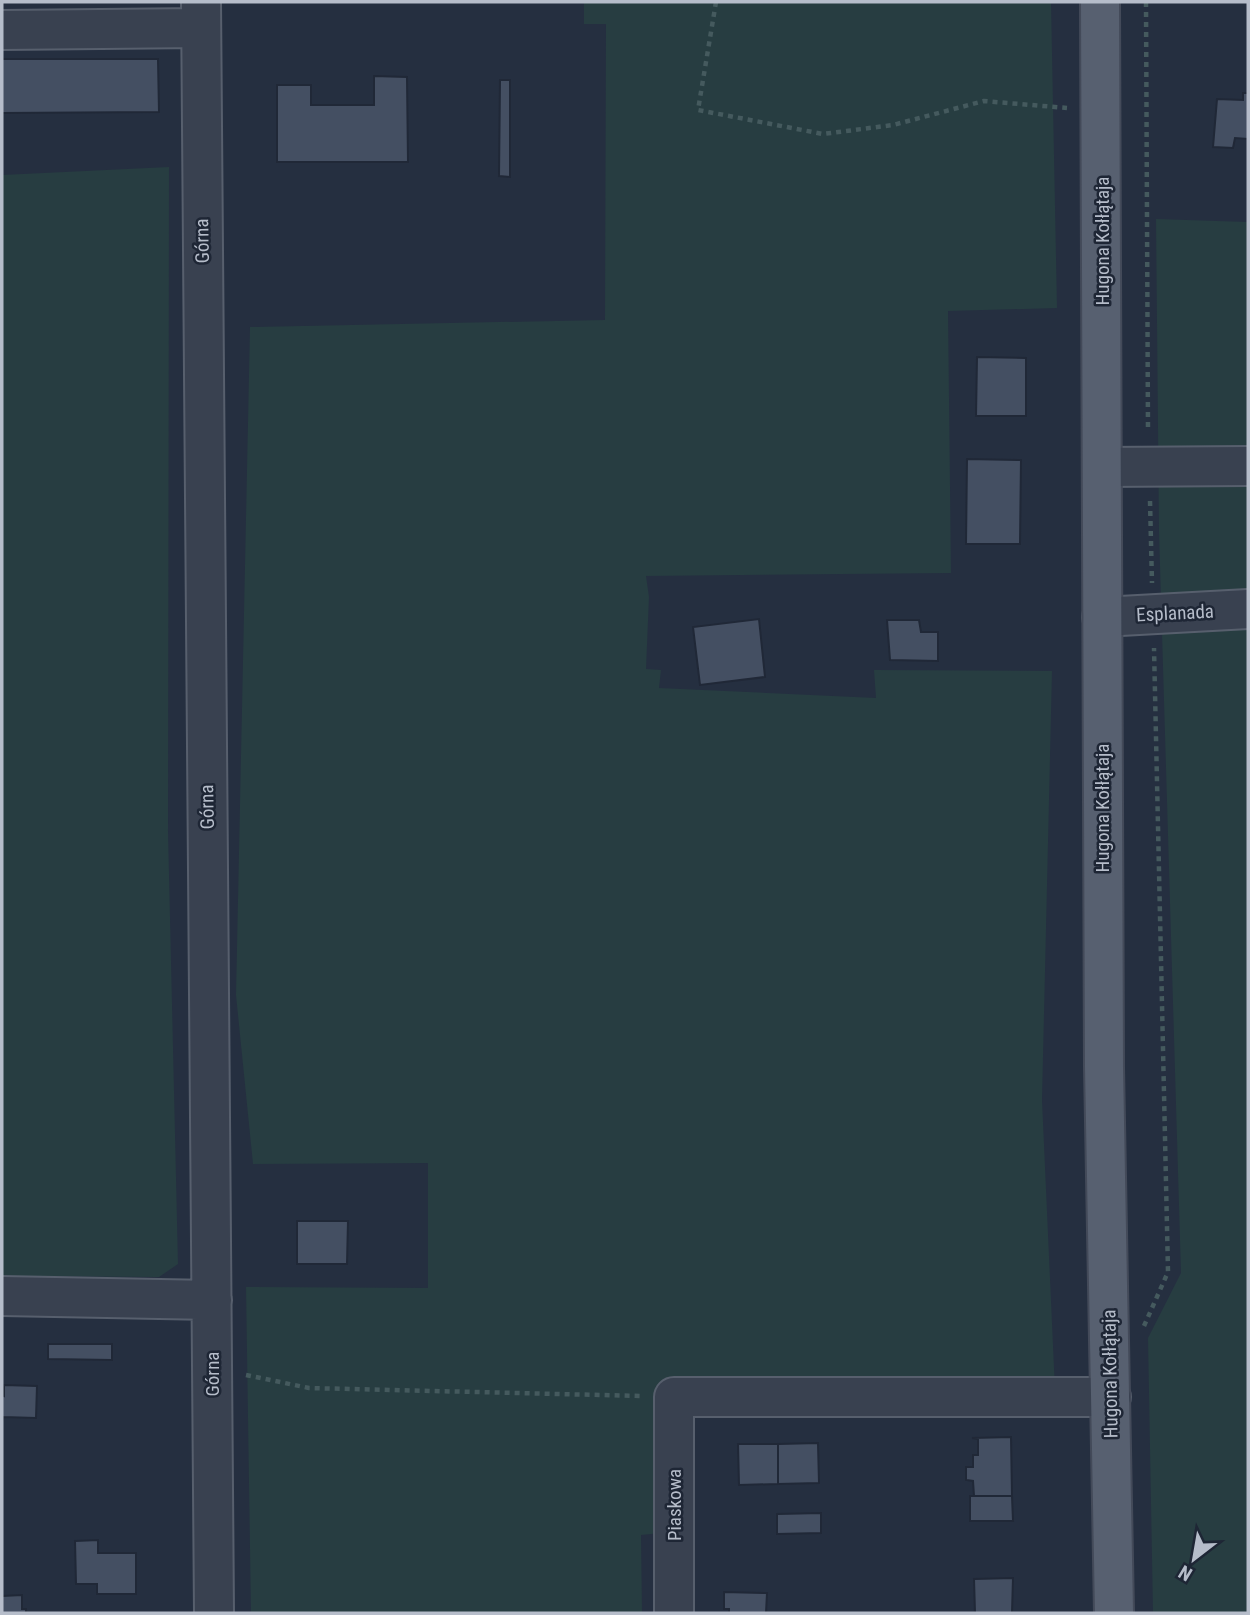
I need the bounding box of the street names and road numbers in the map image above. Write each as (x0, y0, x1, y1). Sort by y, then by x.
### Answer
street label: Hugona Kołłątaja (1091, 177, 1114, 305)
street label: Górna (190, 218, 214, 264)
street label: Esplanada (1136, 599, 1214, 627)
street label: Hugona Kołłątaja (1091, 744, 1114, 872)
street label: Górna (195, 784, 219, 830)
street label: Hugona Kołłątaja (1097, 1309, 1123, 1439)
street label: Górna (201, 1352, 224, 1396)
street label: Piaskowa (663, 1469, 686, 1541)

